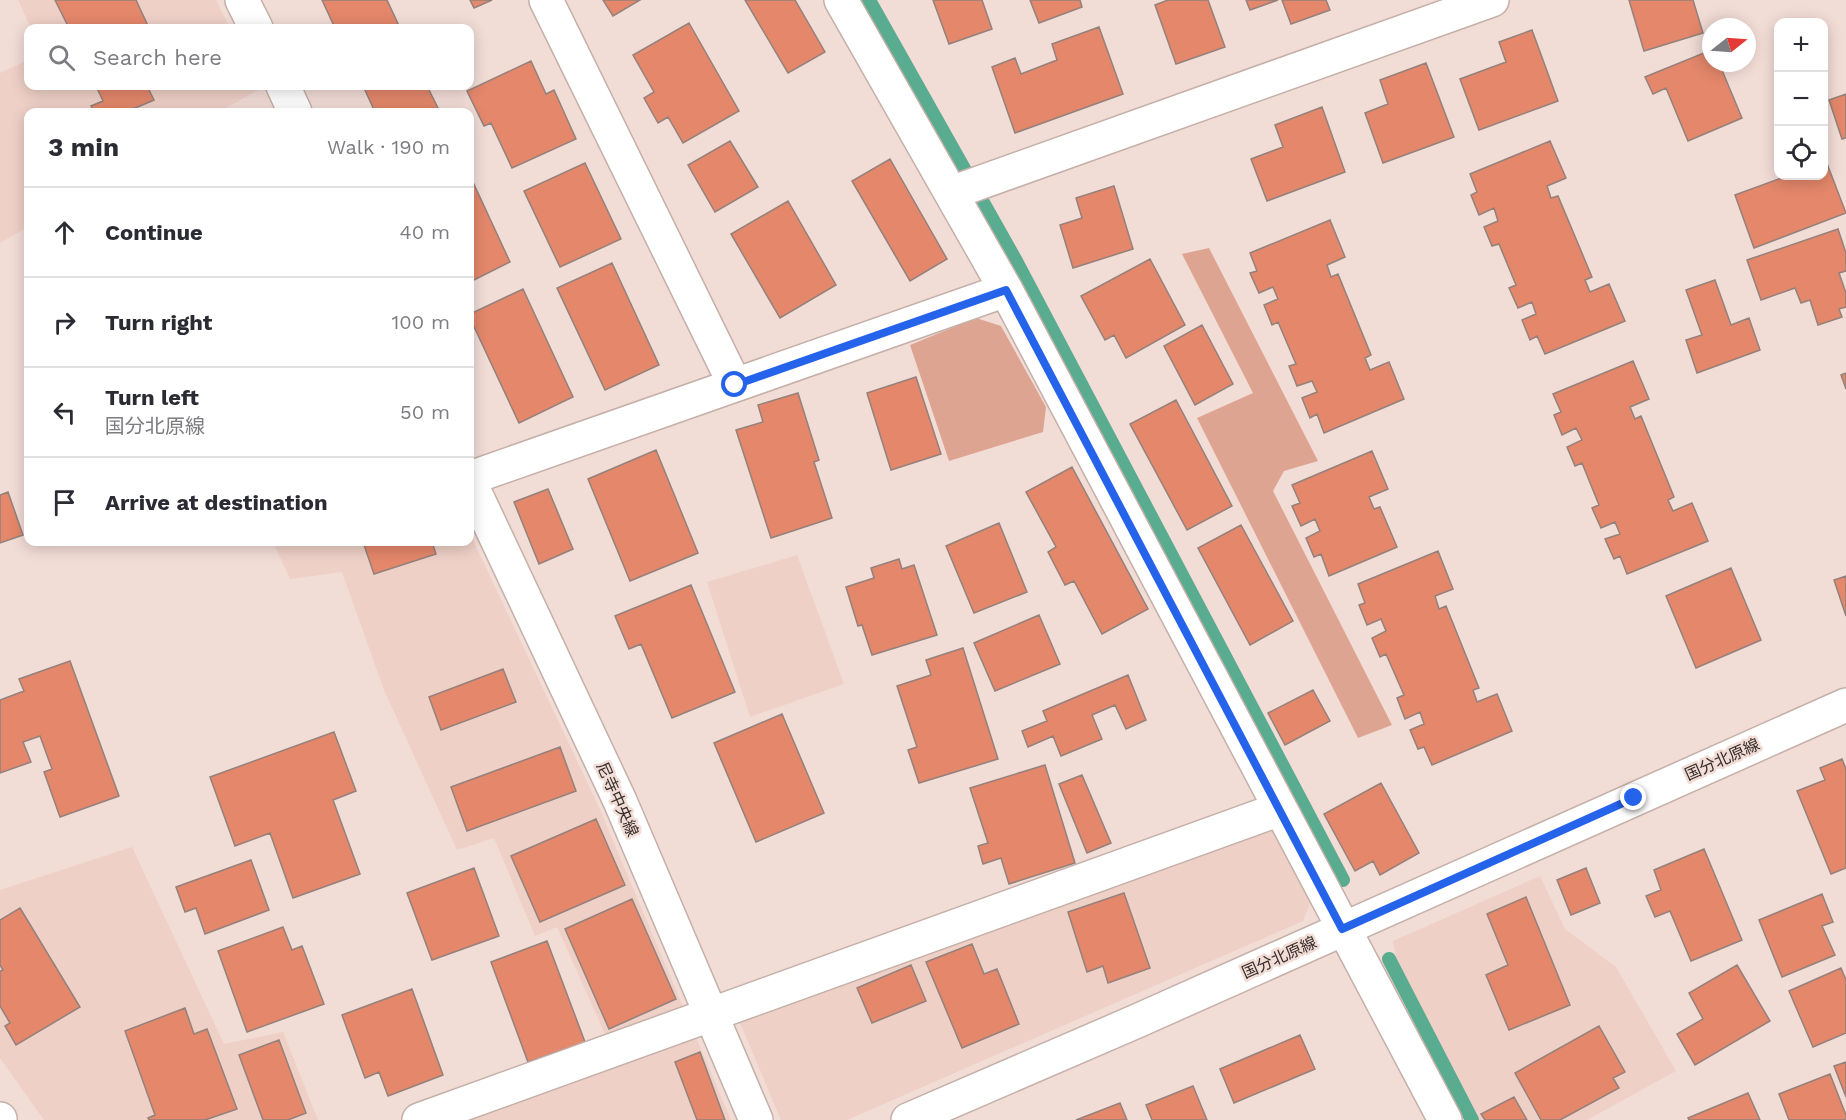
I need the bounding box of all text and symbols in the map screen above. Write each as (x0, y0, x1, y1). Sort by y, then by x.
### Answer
north arrow (1702, 18, 1756, 72)
map controls (1774, 18, 1828, 180)
button: + (1774, 18, 1828, 72)
search box (24, 24, 474, 90)
icon: search (45, 41, 78, 74)
text: Search here (93, 45, 222, 70)
button: − (1774, 72, 1828, 126)
button: locate (1774, 126, 1828, 180)
text: 3 min (48, 132, 119, 162)
text: Walk · 190 m (327, 135, 450, 159)
icon: ahead (48, 216, 81, 249)
text: Continue (105, 220, 203, 245)
text: 40 m (399, 220, 450, 244)
icon: right (48, 306, 81, 339)
text: Turn right (105, 310, 212, 335)
text: 100 m (391, 310, 450, 334)
route start (721, 371, 747, 397)
text: Turn left (105, 385, 199, 410)
icon: left (48, 396, 81, 429)
text: 50 m (400, 400, 450, 424)
text: 国分北原線 (105, 414, 205, 438)
icon: arrive (48, 486, 81, 519)
text: Arrive at destination (105, 490, 328, 515)
street label: 国分北原線 (1682, 735, 1763, 784)
street label: 尼寺中央線 (593, 759, 642, 840)
route end (1620, 784, 1646, 810)
street label: 国分北原線 (1239, 933, 1320, 982)

